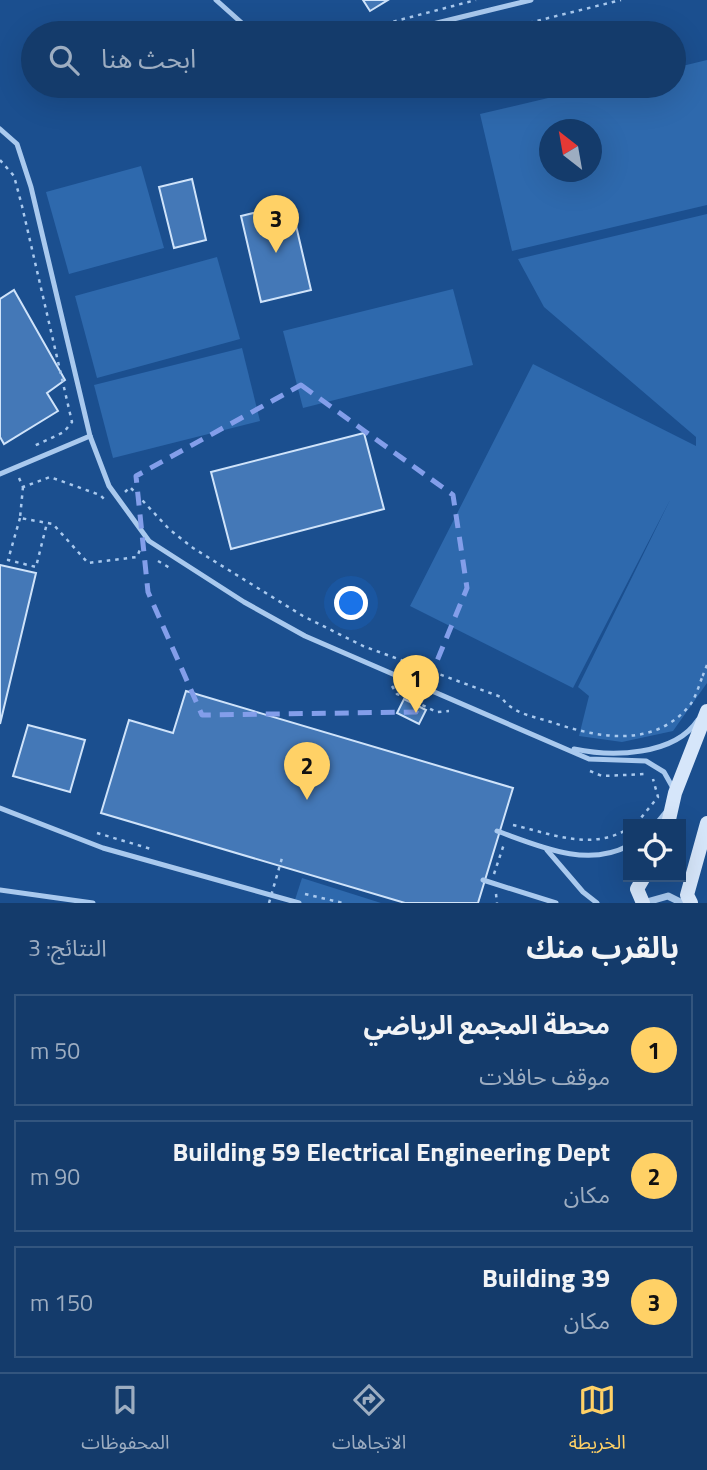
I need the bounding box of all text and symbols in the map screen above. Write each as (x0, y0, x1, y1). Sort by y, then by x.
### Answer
search box (21, 21, 686, 98)
text: ابحث هنا (101, 39, 196, 78)
icon: search (45, 41, 83, 79)
north arrow (539, 119, 602, 182)
pin: 3 (253, 195, 299, 253)
your location (334, 586, 368, 620)
pin: 1 (393, 655, 439, 713)
pin: 2 (284, 742, 330, 800)
map controls (623, 819, 686, 882)
button: locate (623, 819, 686, 882)
text: بالقرب منك (526, 924, 679, 970)
text: النتائج: 3 (28, 930, 107, 965)
text: محطة المجمع الرياضي (364, 1005, 610, 1044)
text: 50 m (30, 1033, 80, 1068)
text: 1 (648, 1033, 660, 1068)
text: موقف حافلات (479, 1059, 610, 1094)
text: Building 59 Electrical Engineering Dept (172, 1132, 610, 1171)
text: 90 m (30, 1159, 80, 1194)
text: 2 (648, 1159, 660, 1194)
text: مكان (564, 1177, 610, 1212)
text: Building 39 (482, 1258, 610, 1297)
text: 150 m (30, 1285, 93, 1320)
text: 3 (648, 1285, 660, 1320)
text: مكان (564, 1303, 610, 1338)
tab: المحفوظات (81, 1381, 170, 1463)
tab: الاتجاهات (332, 1381, 406, 1463)
tab: الخريطة (569, 1381, 626, 1463)

